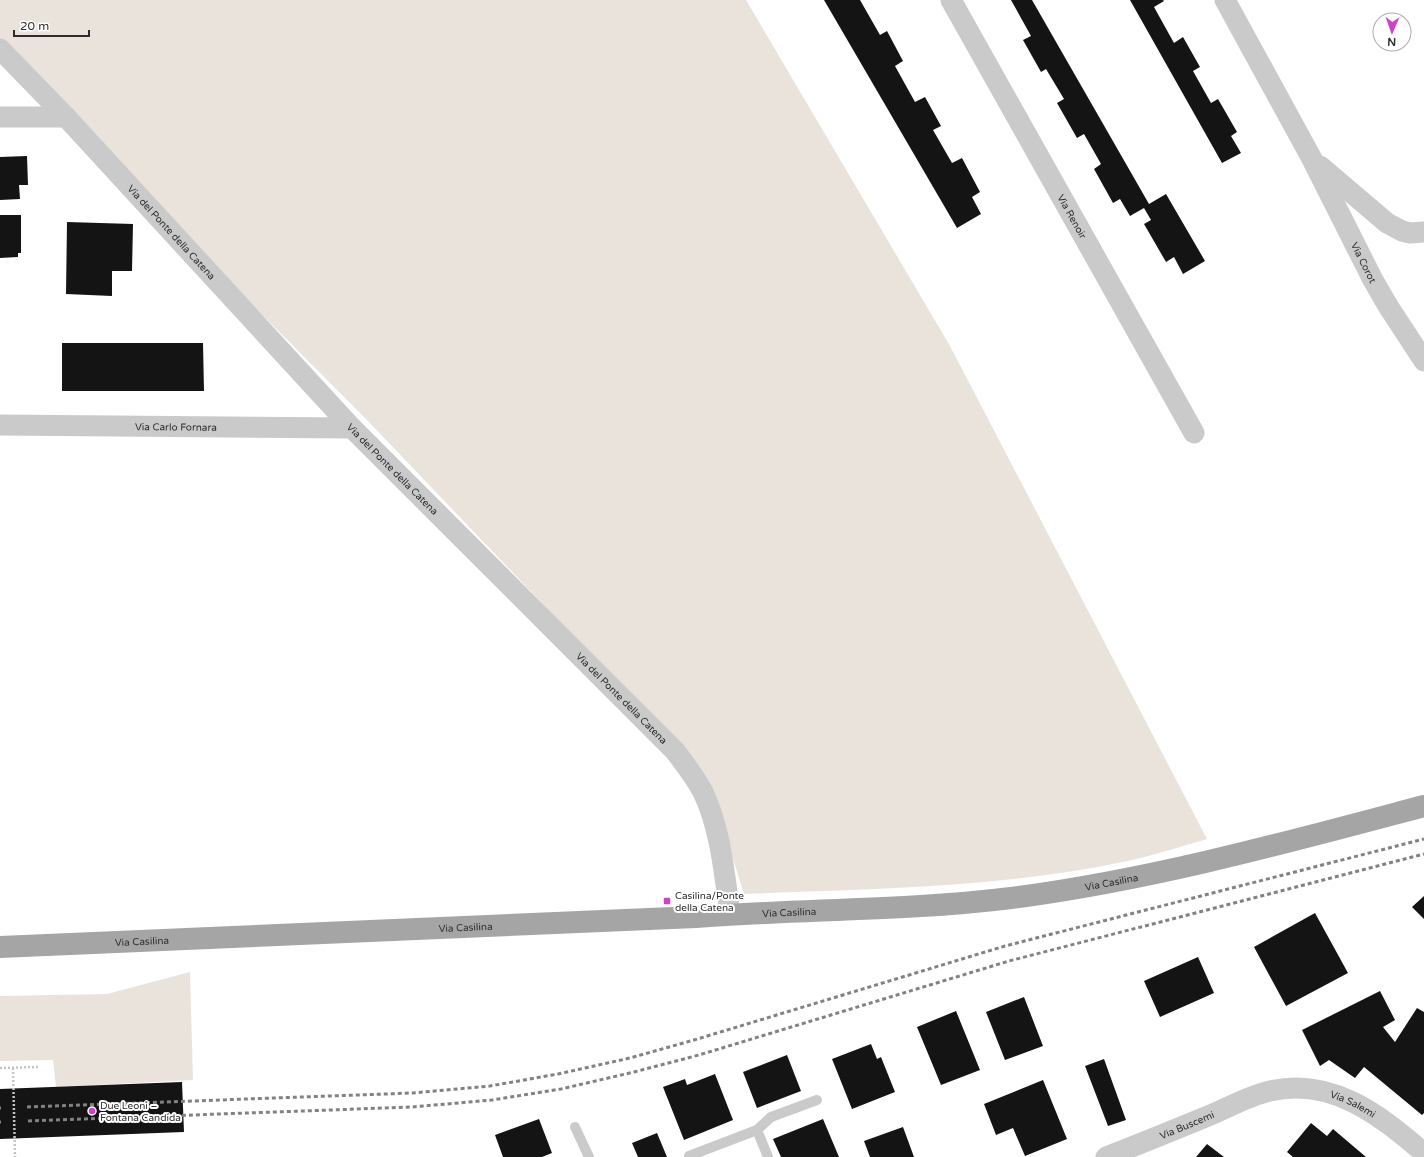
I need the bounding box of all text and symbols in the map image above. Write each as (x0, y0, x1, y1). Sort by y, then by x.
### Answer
scale bar (14, 12, 89, 38)
north arrow (1372, 12, 1412, 52)
text: 20 m (20, 19, 49, 33)
text: N (1387, 35, 1396, 48)
street label: Via del Ponte della Catena (125, 183, 217, 282)
street label: Via Renoir (1054, 192, 1089, 241)
street label: Via Corot (1348, 240, 1379, 286)
street label: Via Carlo Fornara (135, 421, 217, 434)
street label: Via del Ponte della Catena (344, 421, 440, 518)
street label: Via del Ponte della Catena (573, 650, 669, 747)
street label: Via Casilina (1084, 872, 1139, 894)
place label: Casilina/Ponte della Catena (675, 890, 744, 914)
marker: Casilina/Ponte della Catena (662, 896, 672, 906)
street label: Via Casilina (762, 906, 817, 920)
street label: Via Casilina (438, 921, 493, 935)
street label: Via Casilina (115, 935, 169, 949)
street label: Via Salemi (1329, 1089, 1378, 1121)
place label: Due Leoni – Fontana Candida (100, 1100, 181, 1124)
marker: Due Leoni – Fontana Candida (87, 1106, 97, 1116)
street label: Via Buscemi (1158, 1109, 1216, 1142)

